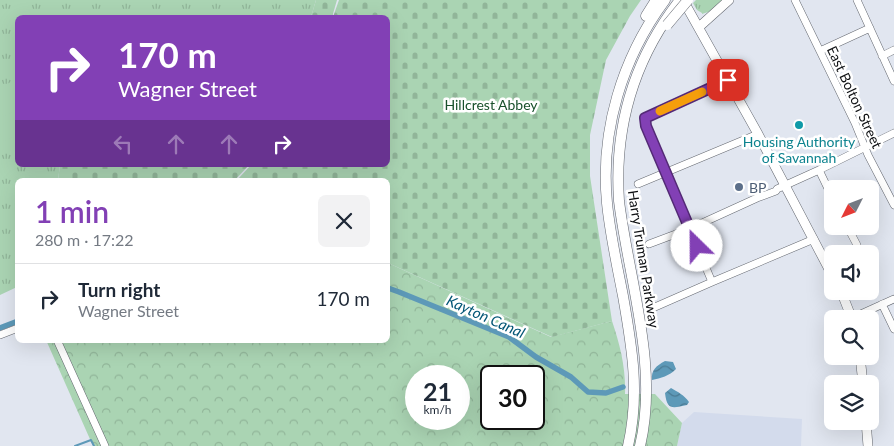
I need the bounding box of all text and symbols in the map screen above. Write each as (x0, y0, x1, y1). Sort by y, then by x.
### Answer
text: 170 m (118, 33, 217, 75)
icon: right (35, 35, 100, 100)
street label: East Bolton Street (824, 43, 886, 151)
pin (707, 59, 749, 101)
icon: arrive (714, 66, 742, 94)
text: Wagner Street (118, 75, 257, 102)
park label: Hillcrest Abbey (444, 96, 538, 113)
marker: Housing Authority of Savannah (793, 119, 805, 131)
icon: left (109, 130, 137, 158)
icon: ahead (162, 130, 190, 158)
icon: ahead (215, 130, 243, 158)
icon: right (268, 130, 296, 158)
place label: Housing Authority of Savannah (743, 133, 856, 166)
place label: BP (749, 179, 766, 196)
north arrow (824, 180, 879, 235)
map controls (824, 180, 879, 430)
marker: BP (733, 181, 745, 193)
street label: Harry Truman Parkway (625, 189, 663, 330)
text: 1 min (35, 193, 109, 229)
button: close (318, 195, 370, 247)
position arrow (670, 219, 722, 271)
text: 280 m · 17:22 (35, 230, 134, 249)
button: sound (824, 245, 879, 300)
text: Turn right (78, 278, 160, 301)
icon: right (35, 285, 63, 313)
text: 170 m (316, 287, 370, 310)
water label: Kayton Canal (444, 291, 529, 342)
text: Wagner Street (78, 301, 179, 320)
button: search (824, 310, 879, 365)
speed limit sign: 30 (480, 365, 545, 430)
button: layers (824, 375, 879, 430)
text: 21 (423, 376, 452, 406)
text: km/h (423, 402, 452, 417)

